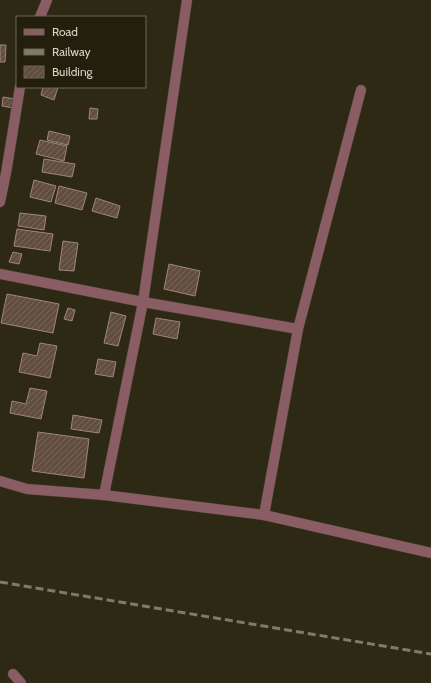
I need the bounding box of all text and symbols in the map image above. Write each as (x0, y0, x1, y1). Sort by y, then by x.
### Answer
legend (16, 16, 146, 88)
text: Road (52, 24, 78, 39)
text: Railway (52, 44, 90, 59)
text: Building (52, 64, 94, 79)

